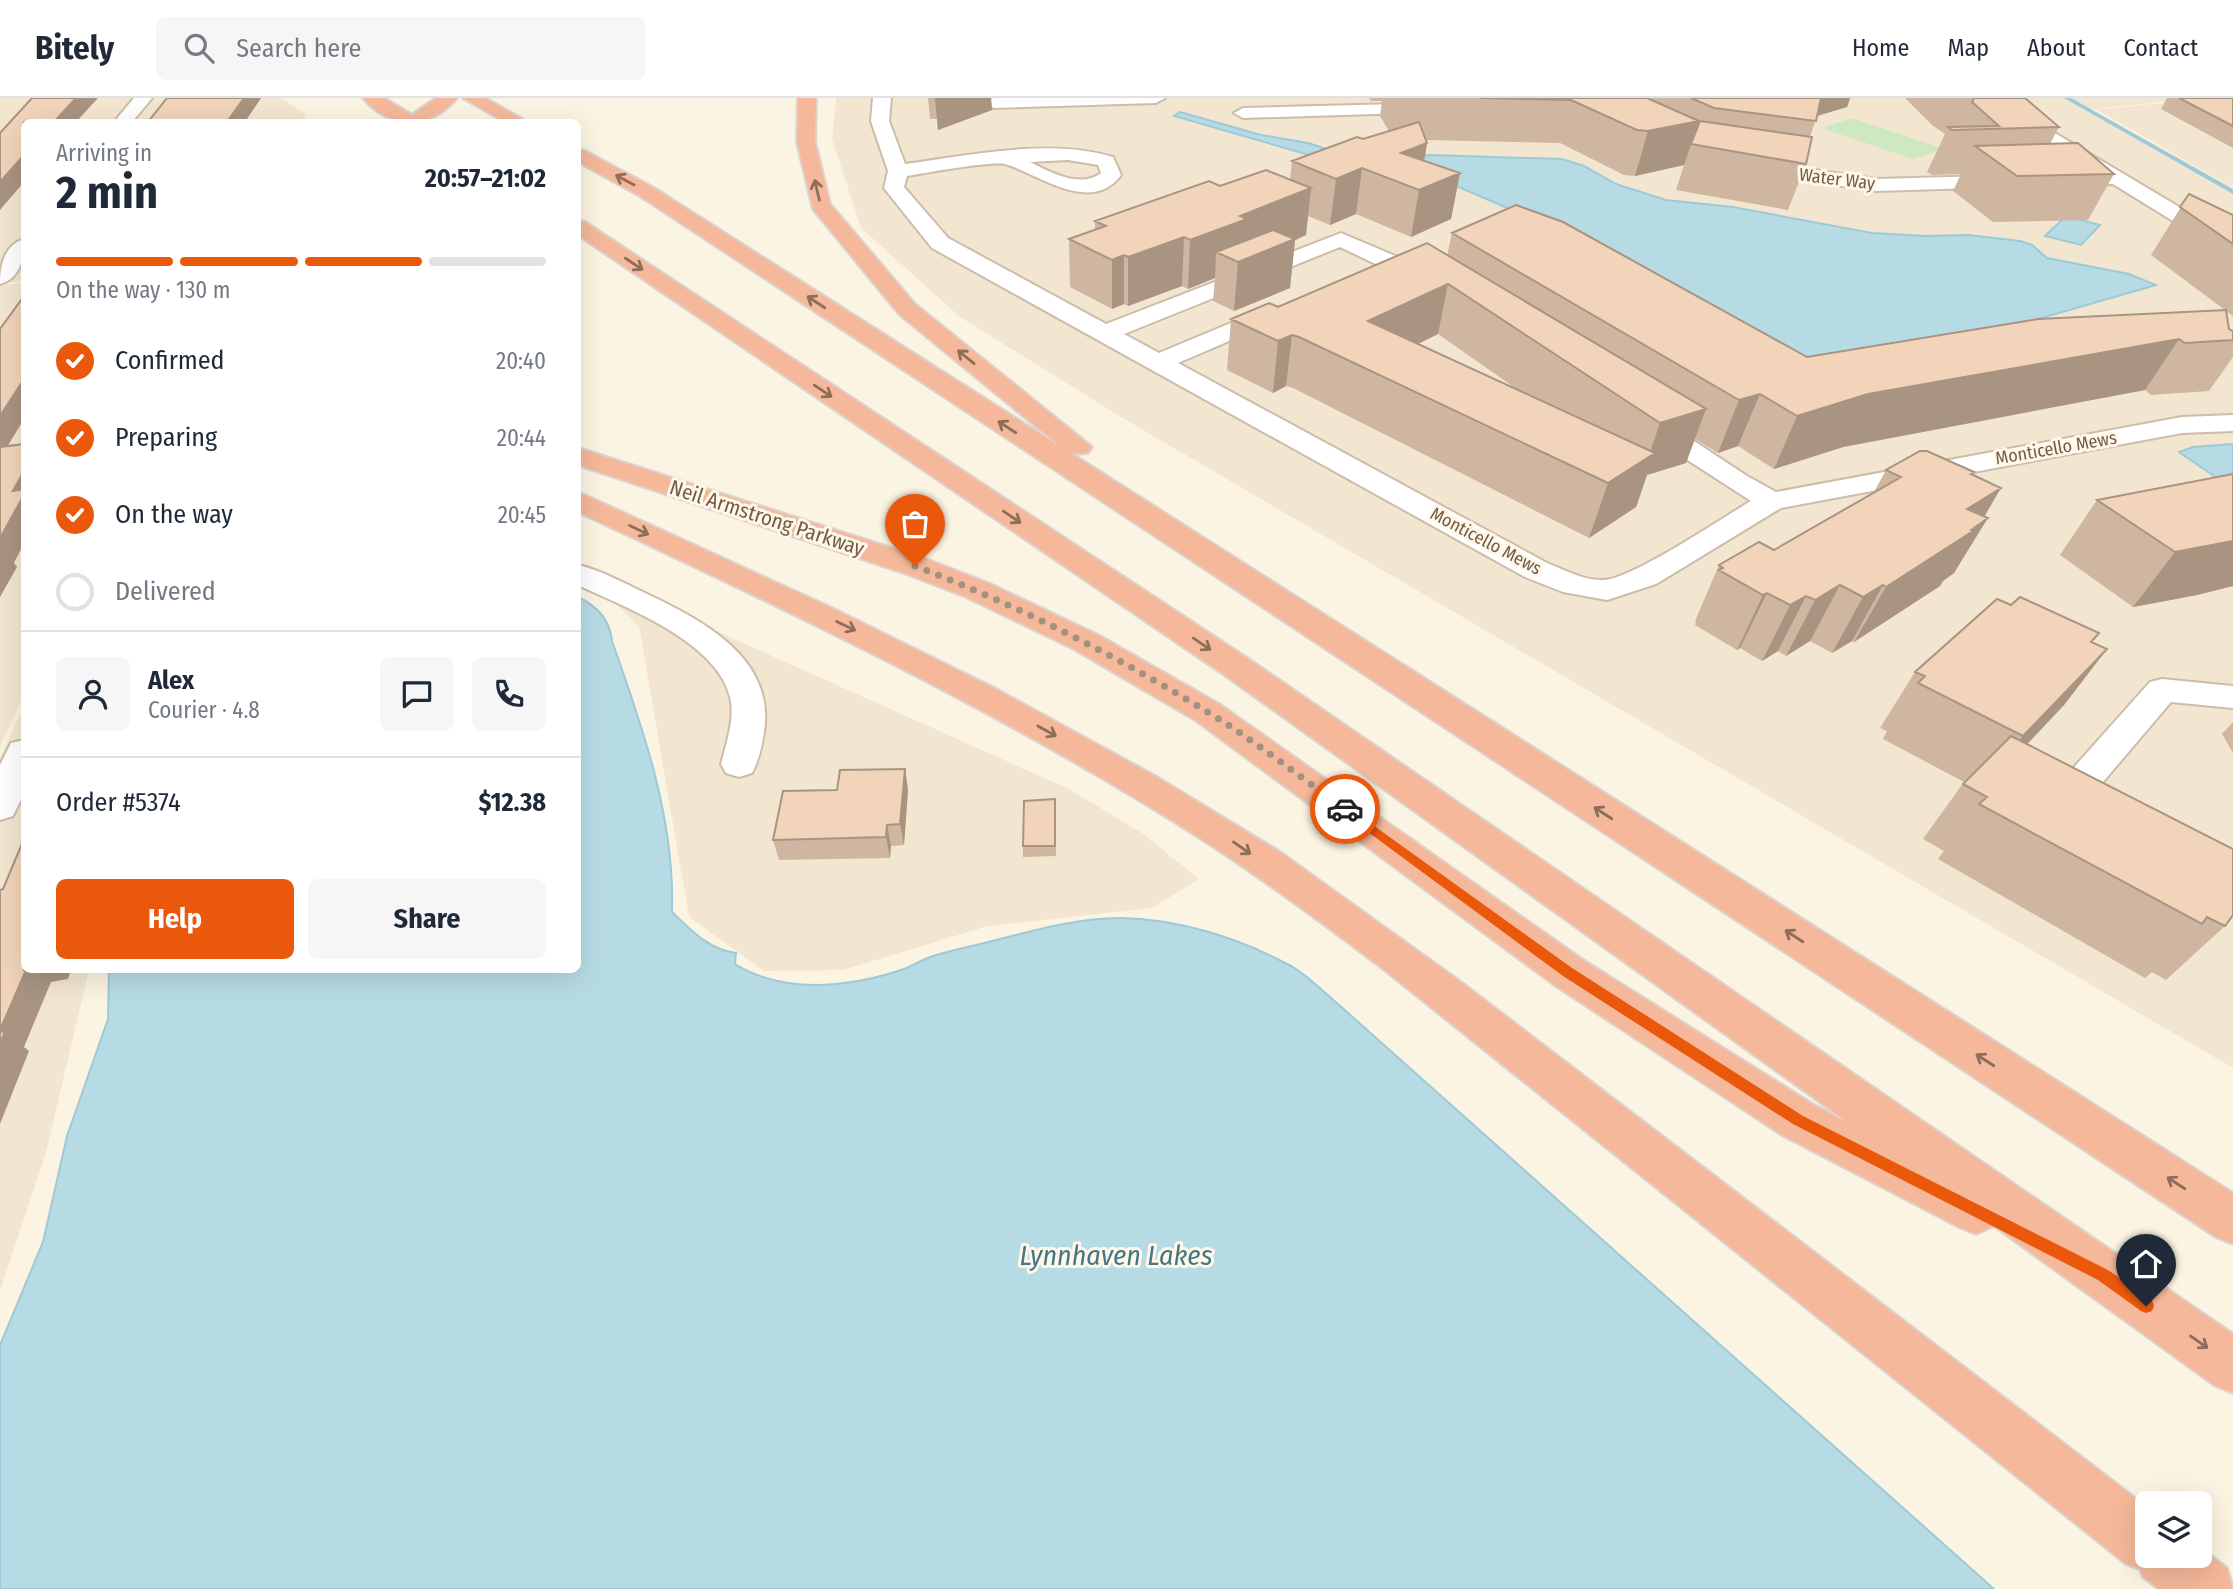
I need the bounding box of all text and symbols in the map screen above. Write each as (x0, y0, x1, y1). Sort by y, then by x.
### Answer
search box (156, 17, 646, 80)
text: Bitely (35, 28, 114, 68)
icon: search (180, 29, 218, 67)
text: Search here (236, 33, 361, 64)
text: Home (1852, 34, 1909, 62)
text: Map (1947, 34, 1989, 62)
text: About (2027, 34, 2085, 62)
text: Contact (2123, 34, 2198, 62)
text: Arriving in (56, 139, 152, 167)
text: 20:57–21:02 (425, 163, 546, 194)
street label: Water Way (1798, 163, 1876, 195)
text: 2 min (56, 165, 158, 220)
one-way arrow (615, 173, 635, 187)
one-way arrow (809, 179, 823, 202)
one-way arrow (624, 257, 643, 272)
text: On the way · 130 m (56, 276, 230, 304)
one-way arrow (807, 295, 827, 309)
icon: check (56, 342, 94, 380)
text: Confirmed (115, 345, 225, 376)
text: 20:40 (496, 347, 546, 375)
one-way arrow (958, 350, 976, 365)
one-way arrow (813, 384, 833, 398)
icon: check (56, 419, 94, 457)
one-way arrow (998, 419, 1017, 434)
text: Preparing (115, 422, 217, 453)
text: 20:44 (497, 424, 546, 452)
street label: Monticello Mews (1994, 426, 2119, 469)
street label: Neil Armstrong Parkway (666, 474, 868, 562)
pin (885, 494, 945, 566)
icon: check (56, 496, 94, 534)
text: On the way (115, 499, 233, 530)
text: 20:45 (498, 501, 546, 529)
street label: Monticello Mews (1427, 502, 1546, 580)
icon: bag (896, 505, 934, 543)
one-way arrow (1002, 511, 1022, 525)
one-way arrow (629, 524, 650, 537)
text: Delivered (115, 576, 216, 607)
one-way arrow (835, 620, 856, 633)
one-way arrow (1191, 637, 1211, 651)
button: person (56, 657, 130, 731)
button: chat (380, 657, 454, 731)
button: phone (472, 657, 546, 731)
text: Alex (148, 665, 194, 696)
text: Courier · 4.8 (148, 696, 260, 724)
one-way arrow (1037, 724, 1057, 738)
courier (1310, 774, 1380, 844)
text: Order #5374 (56, 787, 181, 818)
text: $12.38 (479, 787, 546, 818)
icon: car (1326, 790, 1364, 828)
one-way arrow (1593, 805, 1613, 819)
one-way arrow (1232, 841, 1251, 855)
button: Help (56, 879, 294, 959)
button: Share (308, 879, 546, 959)
one-way arrow (1784, 929, 1804, 943)
one-way arrow (1975, 1053, 1995, 1067)
one-way arrow (2166, 1176, 2186, 1190)
pin (2116, 1234, 2176, 1306)
water label: Lynnhaven Lakes (1020, 1239, 1213, 1272)
icon: home (2127, 1245, 2165, 1283)
one-way arrow (2189, 1335, 2208, 1349)
map controls (2135, 1491, 2212, 1568)
button: layers (2135, 1491, 2212, 1568)

